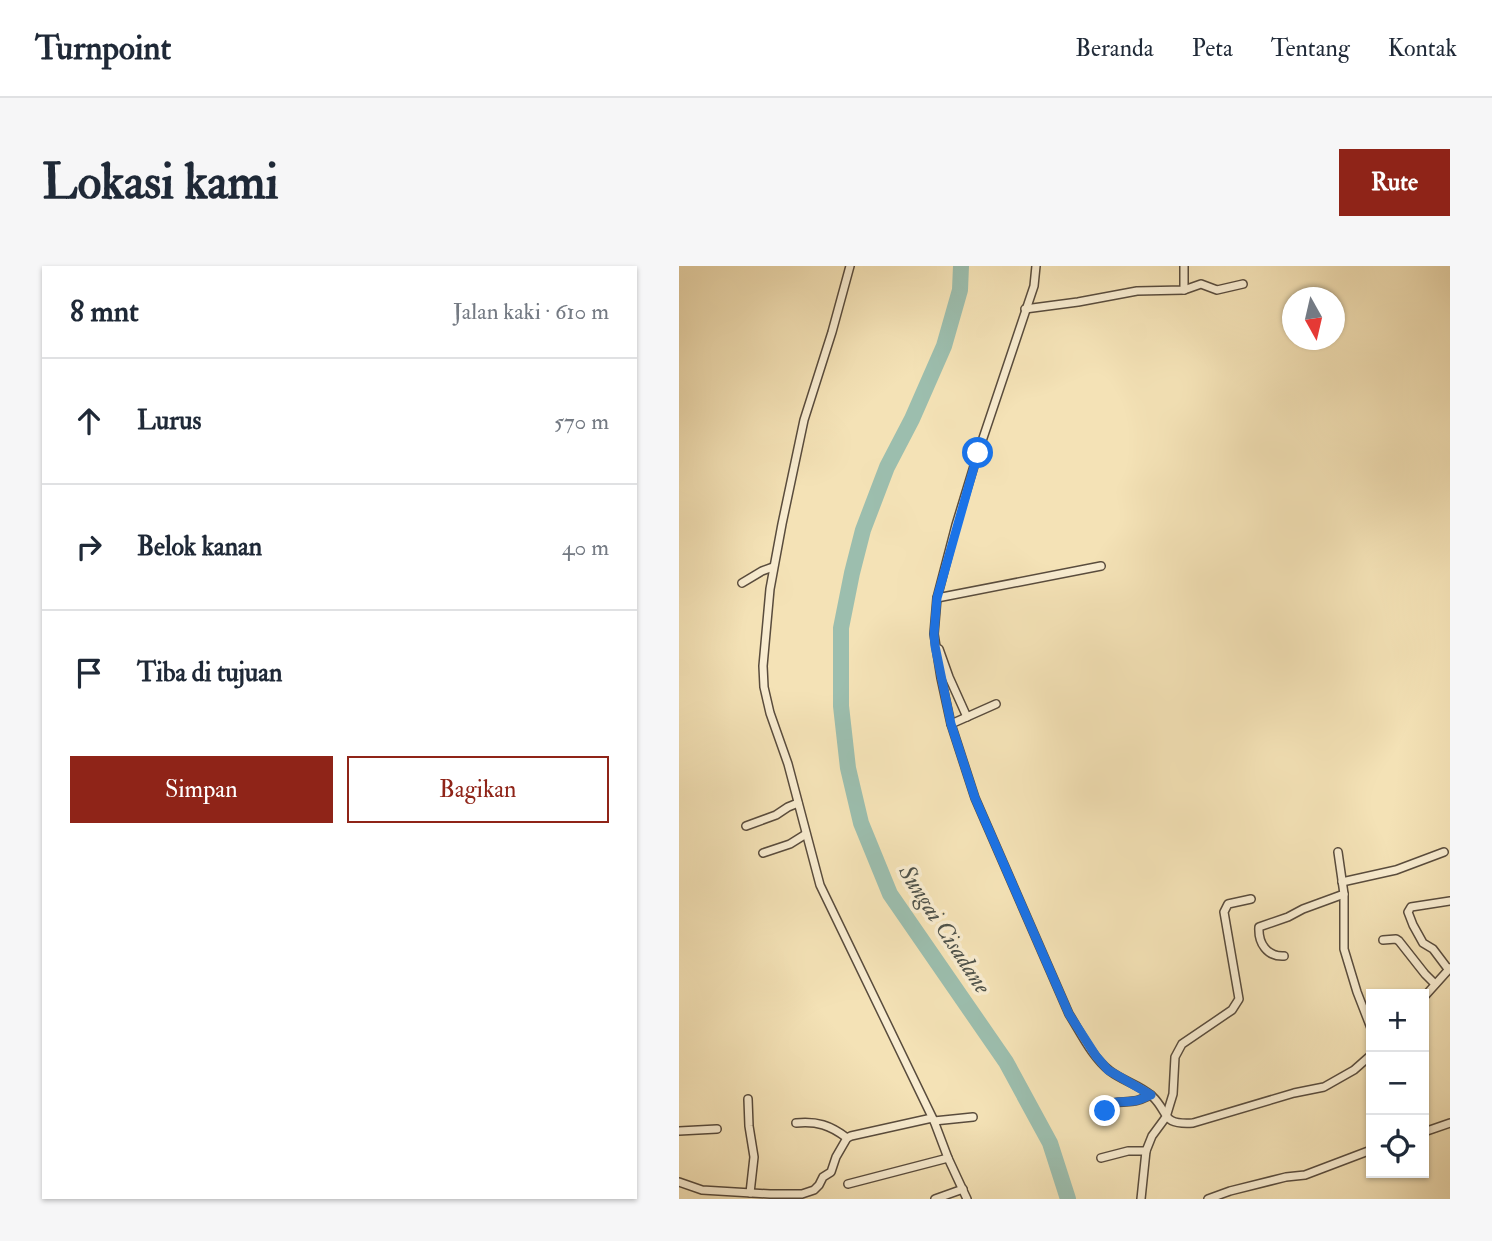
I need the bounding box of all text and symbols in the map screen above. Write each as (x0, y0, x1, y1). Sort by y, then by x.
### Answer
text: Turnpoint (35, 28, 171, 69)
text: Beranda (1075, 33, 1154, 64)
text: Peta (1192, 33, 1233, 64)
text: Tentang (1271, 33, 1350, 64)
text: Kontak (1388, 33, 1457, 64)
button: Rute (1339, 149, 1450, 216)
text: Lokasi kami (42, 152, 279, 213)
north arrow (1282, 287, 1345, 350)
text: 8 mnt (70, 293, 139, 330)
text: Jalan kaki · 610 m (453, 297, 609, 326)
icon: ahead (70, 402, 108, 440)
text: Lurus (137, 405, 201, 437)
text: 570 m (554, 407, 609, 436)
route start (962, 437, 993, 468)
icon: right (70, 528, 108, 566)
text: Belok kanan (137, 531, 262, 563)
text: 40 m (562, 533, 609, 562)
icon: arrive (70, 654, 108, 692)
text: Tiba di tujuan (137, 657, 282, 689)
button: Simpan (70, 756, 333, 823)
button: Bagikan (347, 756, 609, 823)
water label: Sungai Cisadane (891, 858, 998, 1001)
map controls (1366, 989, 1429, 1178)
button: + (1366, 989, 1429, 1052)
button: − (1366, 1052, 1429, 1115)
route end (1089, 1095, 1120, 1126)
button: locate (1366, 1115, 1429, 1178)

